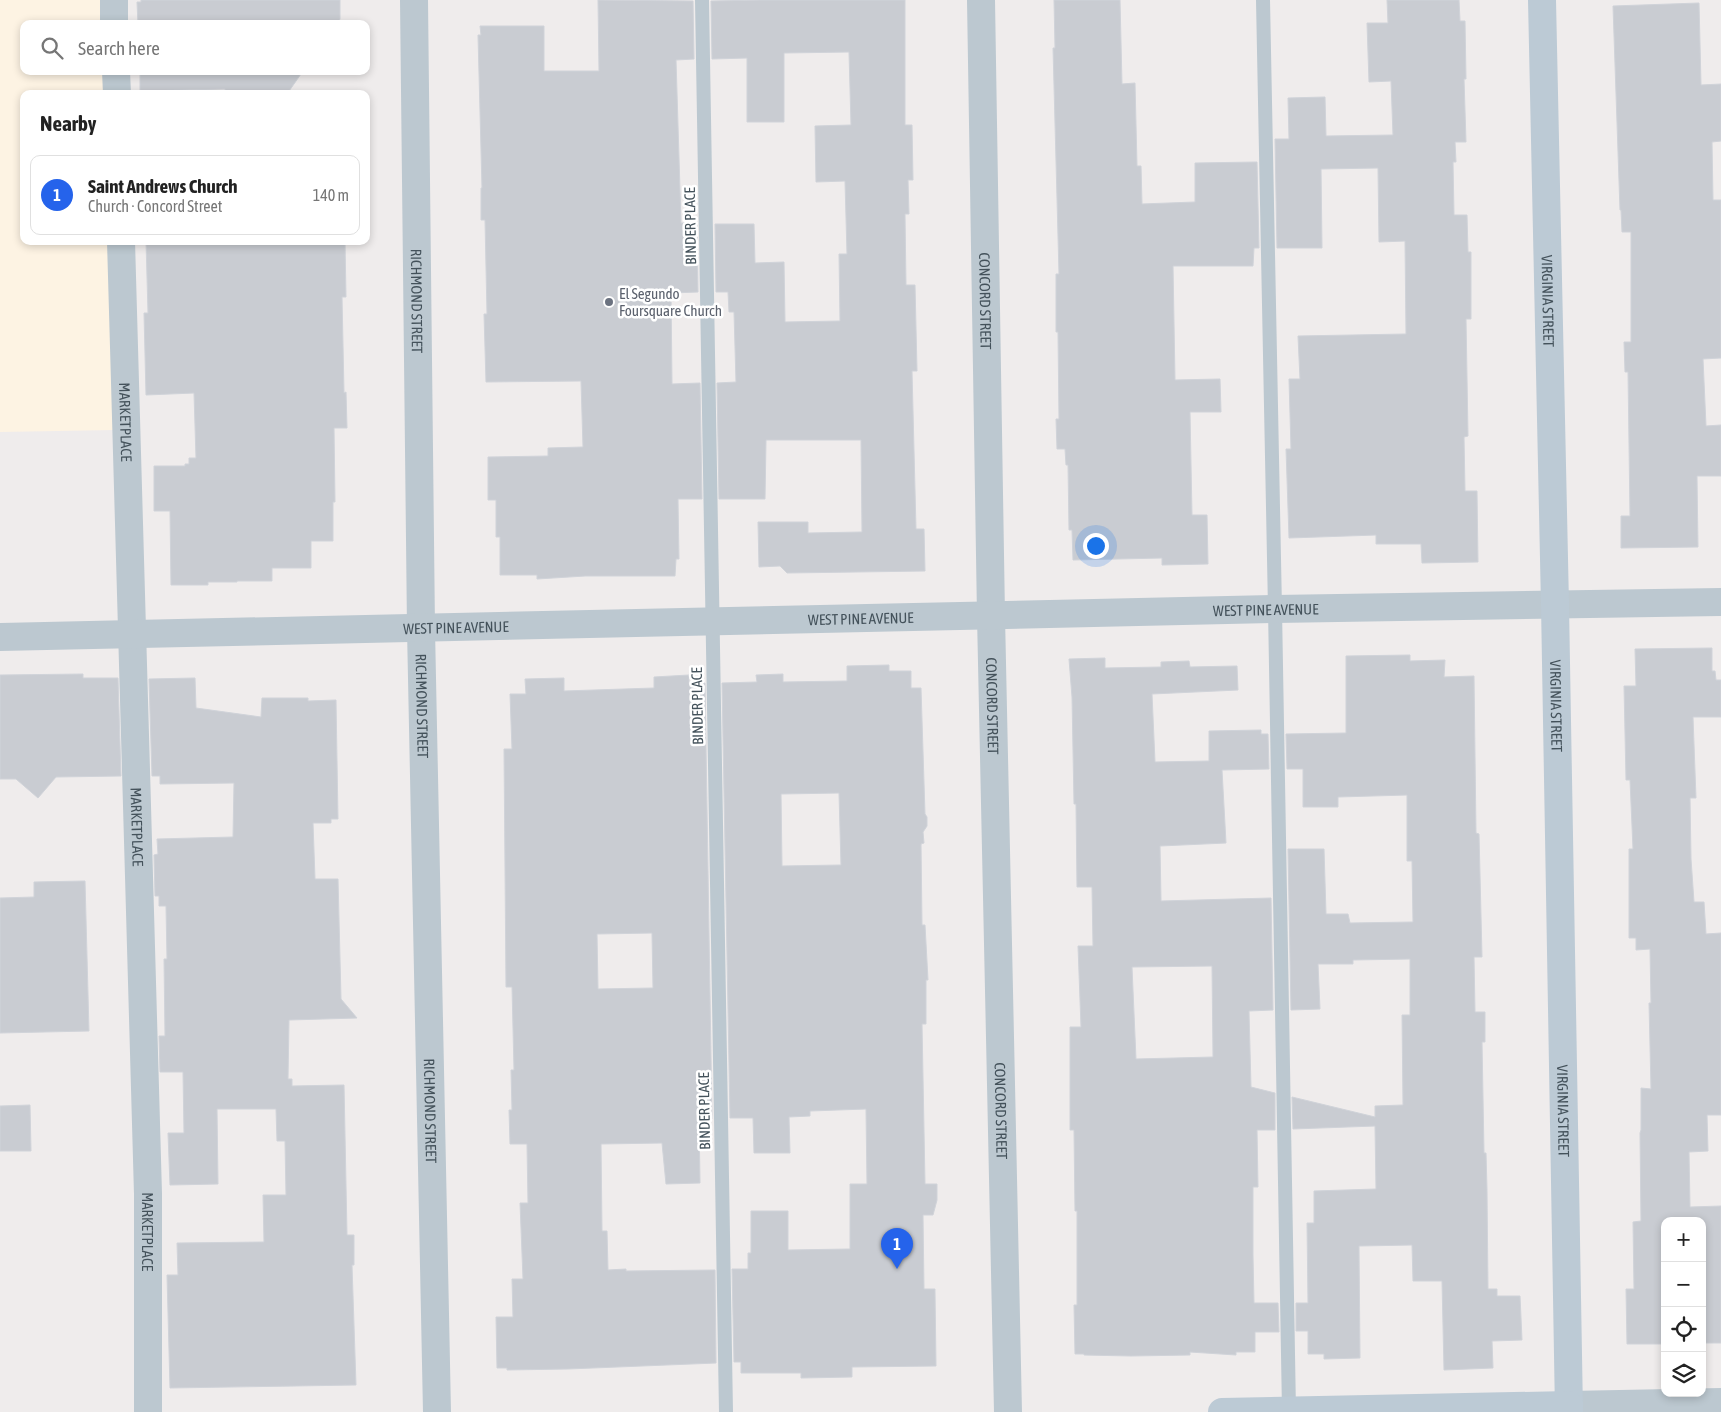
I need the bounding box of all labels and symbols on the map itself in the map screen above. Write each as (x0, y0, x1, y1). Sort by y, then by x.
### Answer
street label: BINDER PLACE (681, 186, 699, 265)
street label: RICHMOND STREET (408, 248, 426, 354)
street label: CONCORD STREET (977, 252, 995, 350)
street label: VIRGINIA STREET (1539, 255, 1558, 348)
place label: El Segundo Foursquare Church (619, 285, 722, 319)
marker: El Segundo Foursquare Church (603, 296, 615, 308)
street label: MARKETPLACE (117, 382, 136, 462)
your location (1083, 533, 1109, 559)
street label: WEST PINE AVENUE (1213, 600, 1319, 619)
street label: WEST PINE AVENUE (808, 608, 914, 628)
street label: WEST PINE AVENUE (403, 617, 510, 637)
street label: RICHMOND STREET (413, 653, 432, 759)
street label: CONCORD STREET (983, 657, 1002, 755)
street label: VIRGINIA STREET (1547, 660, 1566, 753)
street label: BINDER PLACE (688, 666, 706, 745)
street label: MARKETPLACE (128, 787, 147, 867)
street label: RICHMOND STREET (421, 1058, 440, 1164)
street label: CONCORD STREET (992, 1062, 1011, 1160)
street label: VIRGINIA STREET (1554, 1065, 1573, 1157)
street label: BINDER PLACE (695, 1071, 713, 1150)
street label: MARKETPLACE (140, 1192, 157, 1272)
pin: 1 (881, 1228, 913, 1269)

